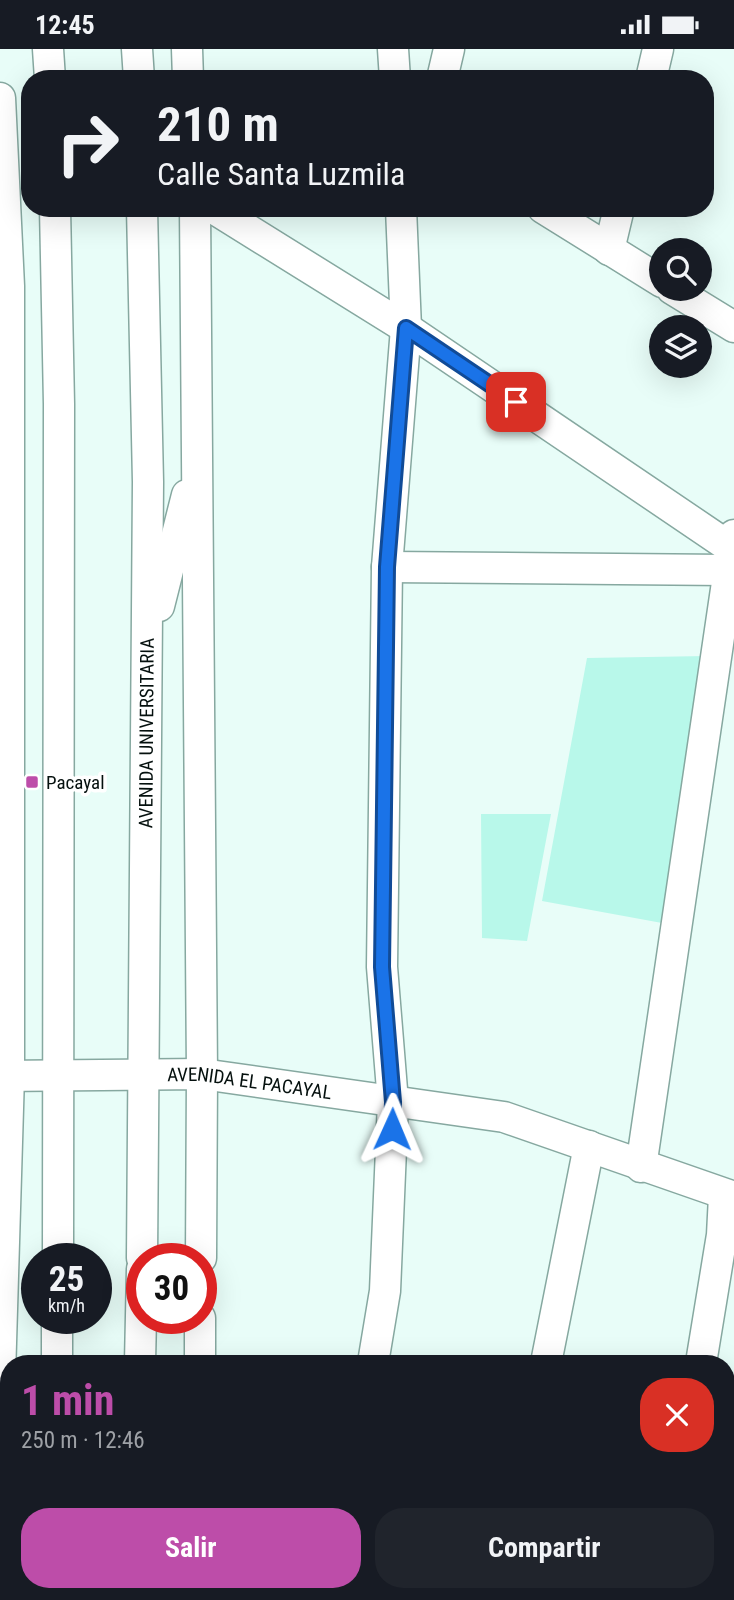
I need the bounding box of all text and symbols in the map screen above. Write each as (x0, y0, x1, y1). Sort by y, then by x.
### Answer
text: 12:45 (35, 10, 95, 40)
text: 210 m (157, 96, 279, 153)
icon: right (42, 98, 133, 189)
text: Calle Santa Luzmila (157, 155, 405, 193)
map controls (649, 238, 712, 378)
button: search (649, 238, 712, 301)
button: layers (649, 315, 712, 378)
pin (486, 372, 546, 432)
icon: arrive (497, 383, 535, 421)
street label: AVENIDA UNIVERSITARIA (134, 638, 158, 828)
place label: Pacayal (46, 771, 105, 794)
marker: Pacayal (24, 774, 40, 790)
street label: AVENIDA EL PACAYAL (167, 1062, 333, 1104)
position arrow (355, 1092, 429, 1166)
speed limit sign: 30 (126, 1243, 217, 1334)
text: 25 (49, 1259, 84, 1300)
text: km/h (48, 1295, 85, 1316)
text: 1 min (21, 1376, 114, 1425)
button: close (640, 1378, 714, 1452)
text: 250 m · 12:46 (21, 1427, 145, 1454)
button: Salir (21, 1508, 361, 1588)
button: Compartir (375, 1508, 714, 1588)

